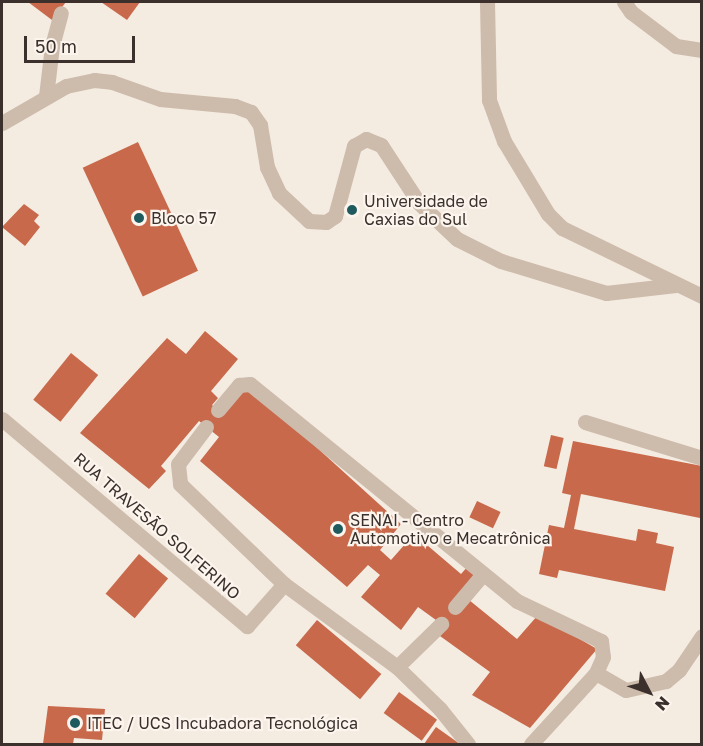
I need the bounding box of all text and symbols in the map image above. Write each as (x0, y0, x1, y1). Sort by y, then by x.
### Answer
scale bar (27, 24, 138, 62)
text: 50 m (35, 35, 77, 57)
place label: Universidade de Caxias do Sul (364, 191, 488, 229)
marker: Universidade de Caxias do Sul (345, 203, 359, 217)
place label: Bloco 57 (151, 208, 216, 228)
marker: Bloco 57 (132, 211, 146, 225)
street label: RUA TRAVESÃO SOLFERINO (70, 449, 244, 603)
place label: SENAI - Centro Automotivo e Mecatrônica (350, 510, 551, 548)
marker: SENAI - Centro Automotivo e Mecatrônica (331, 522, 345, 536)
north arrow (619, 662, 679, 722)
text: N (651, 693, 674, 715)
place label: ITEC / UCS Incubadora Tecnológica (87, 713, 358, 733)
marker: ITEC / UCS Incubadora Tecnológica (68, 716, 82, 730)

